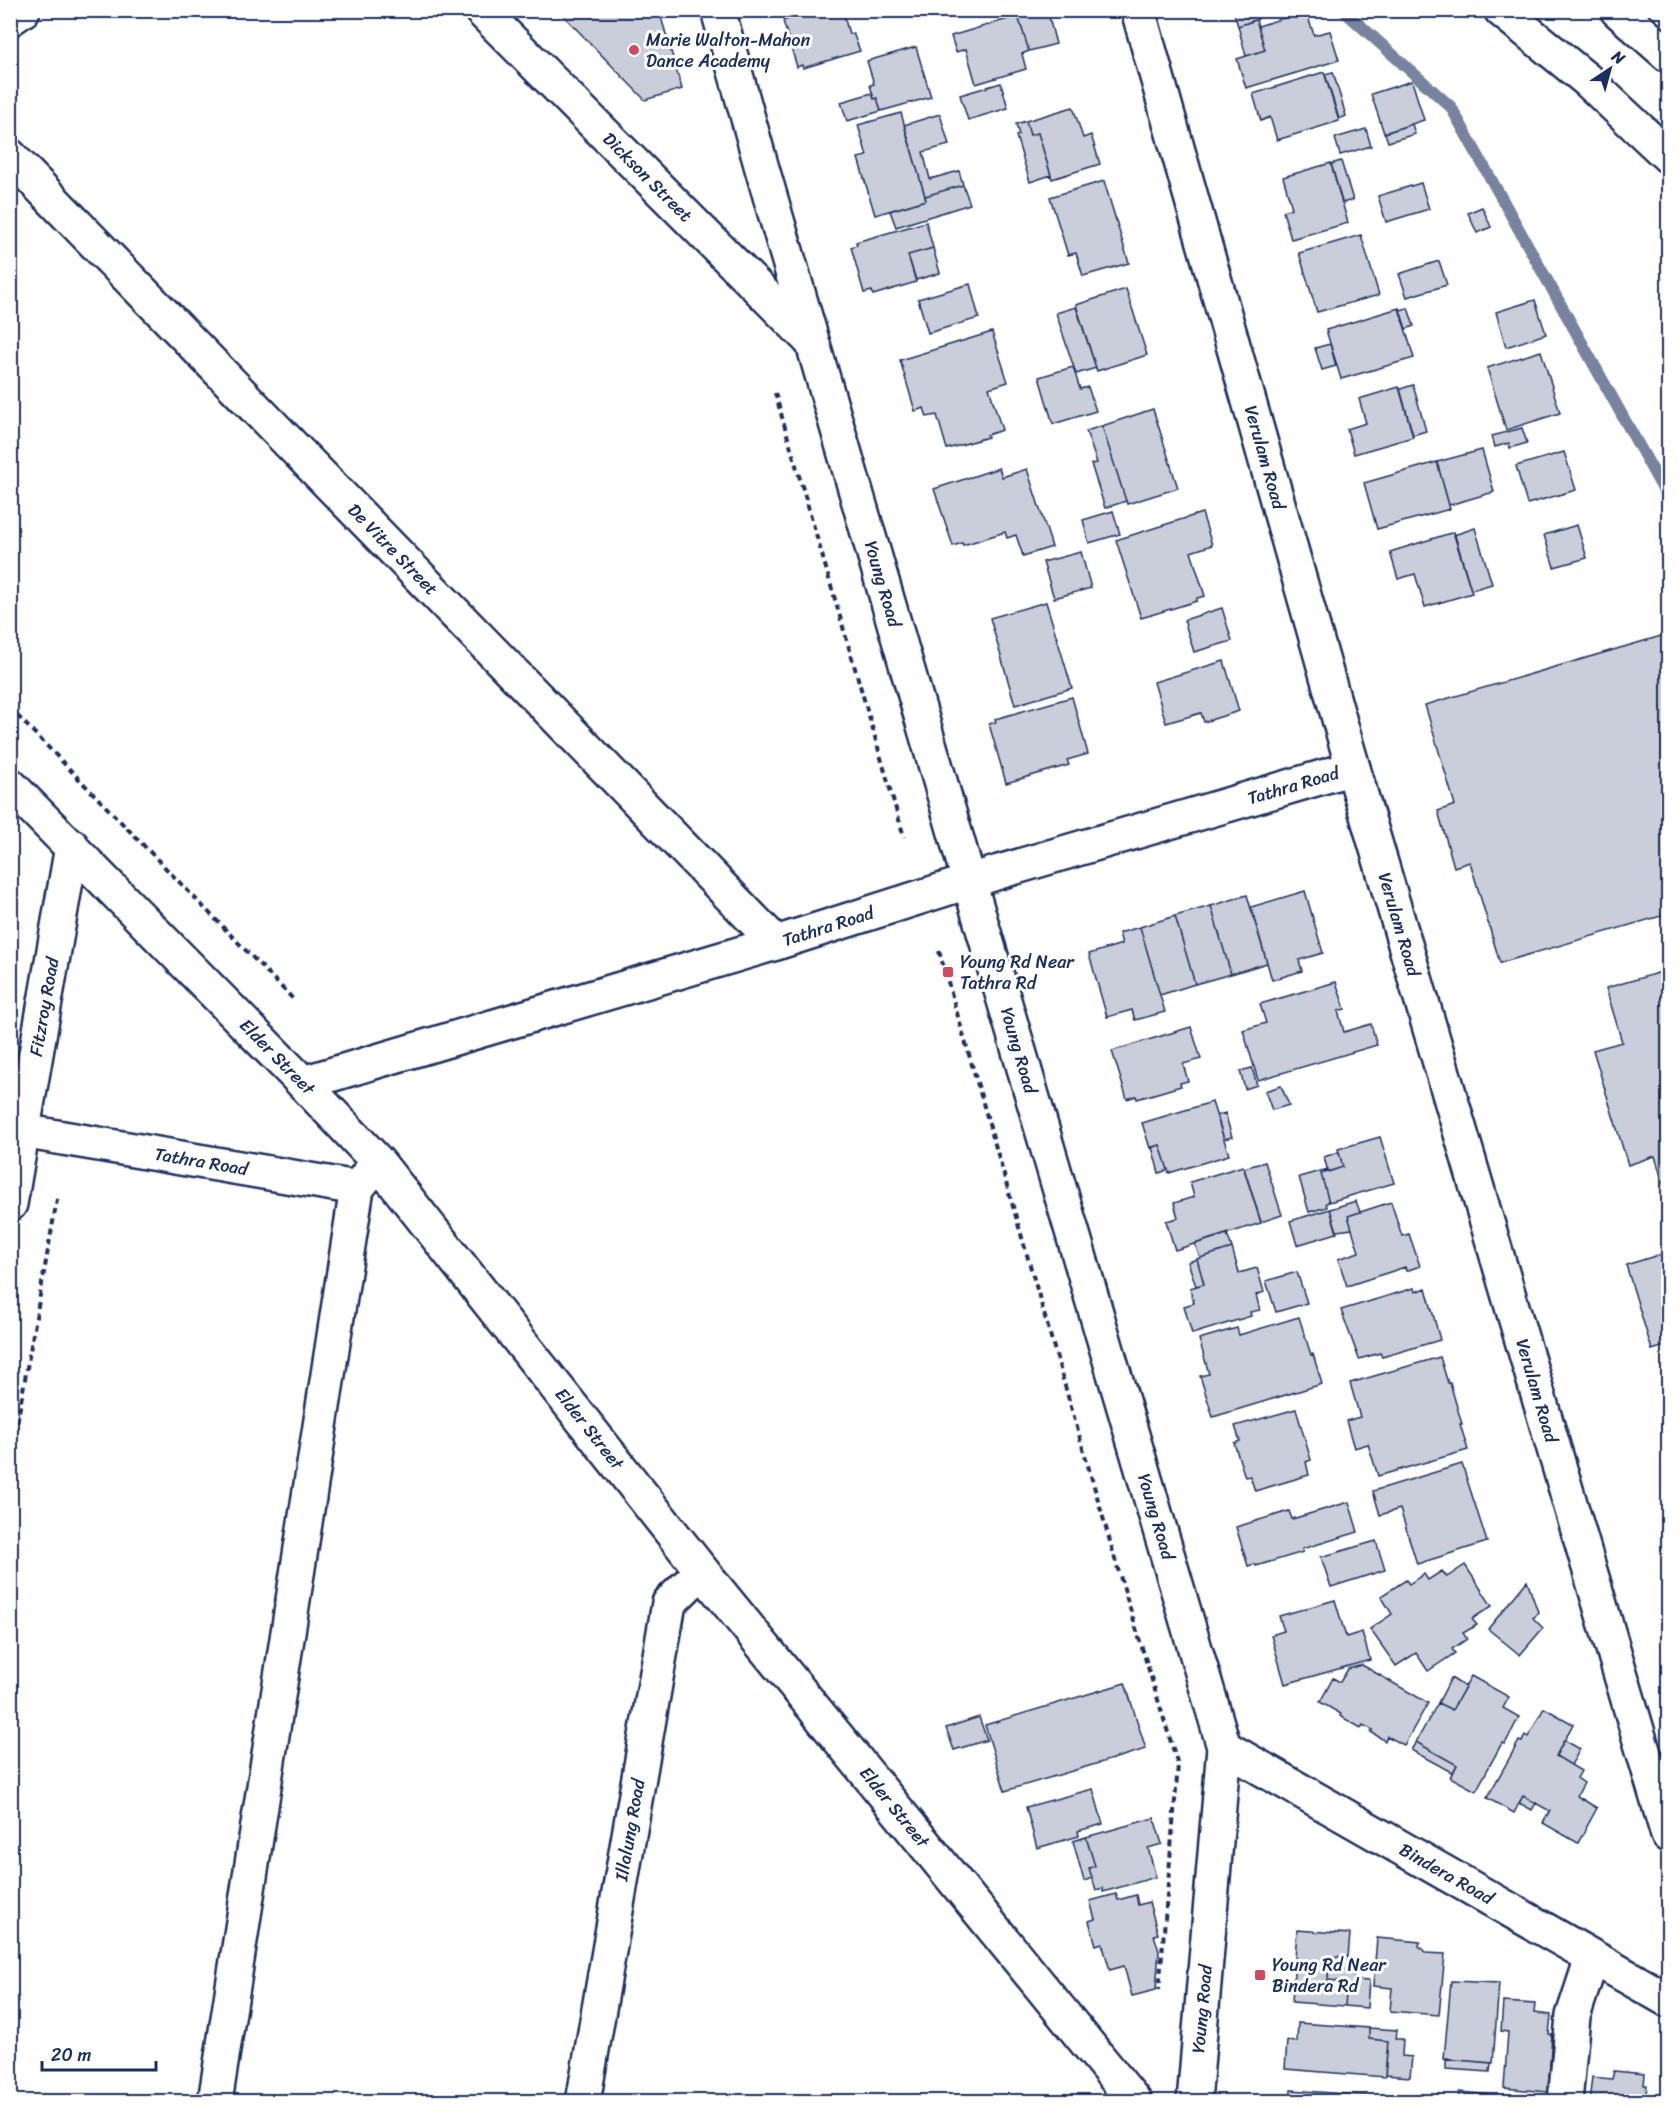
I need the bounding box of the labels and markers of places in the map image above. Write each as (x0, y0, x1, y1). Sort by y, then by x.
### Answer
place label: Marie Walton-Mahon Dance Academy (646, 24, 810, 77)
marker: Marie Walton-Mahon Dance Academy (627, 43, 641, 57)
place label: Young Rd Near Tathra Rd (960, 946, 1075, 999)
marker: Young Rd Near Tathra Rd (941, 965, 955, 979)
place label: Young Rd Near Bindera Rd (1272, 1949, 1387, 2002)
marker: Young Rd Near Bindera Rd (1253, 1968, 1267, 1982)

